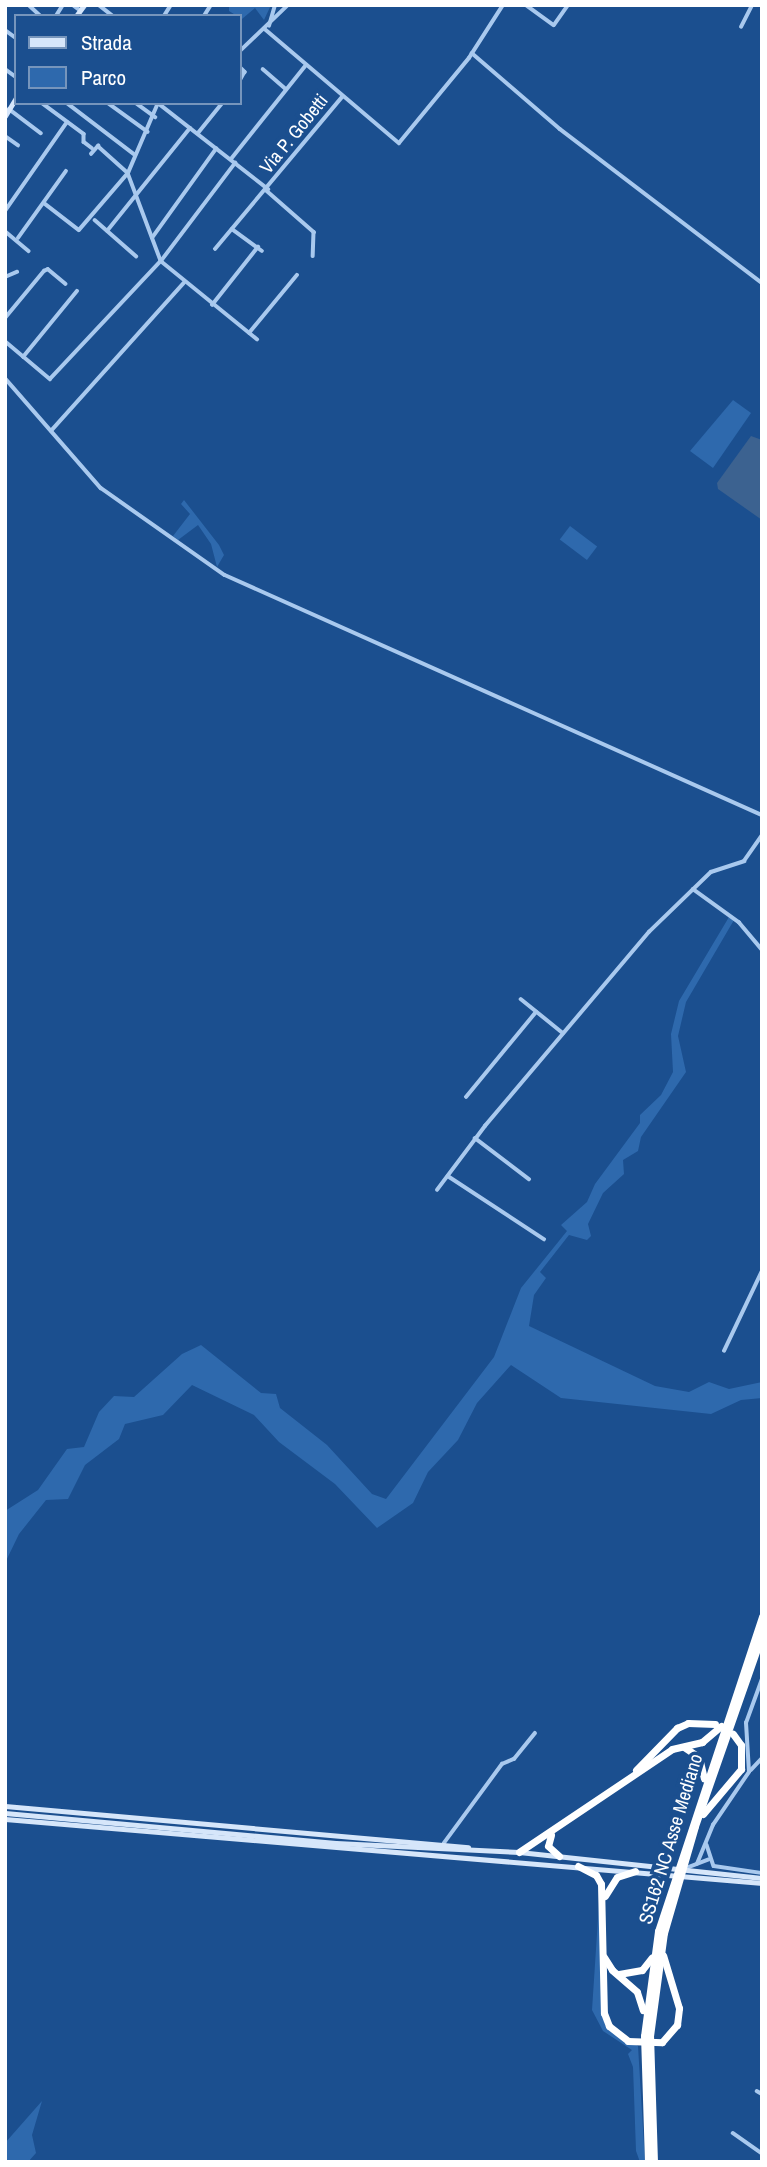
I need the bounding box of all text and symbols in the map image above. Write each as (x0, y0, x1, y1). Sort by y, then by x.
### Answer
legend (14, 14, 242, 105)
text: Strada (81, 28, 132, 57)
text: Parco (81, 63, 126, 92)
street label: Via P. Gobetti (255, 90, 333, 178)
street label: SS162 NC Asse Mediano (634, 1751, 708, 1927)

